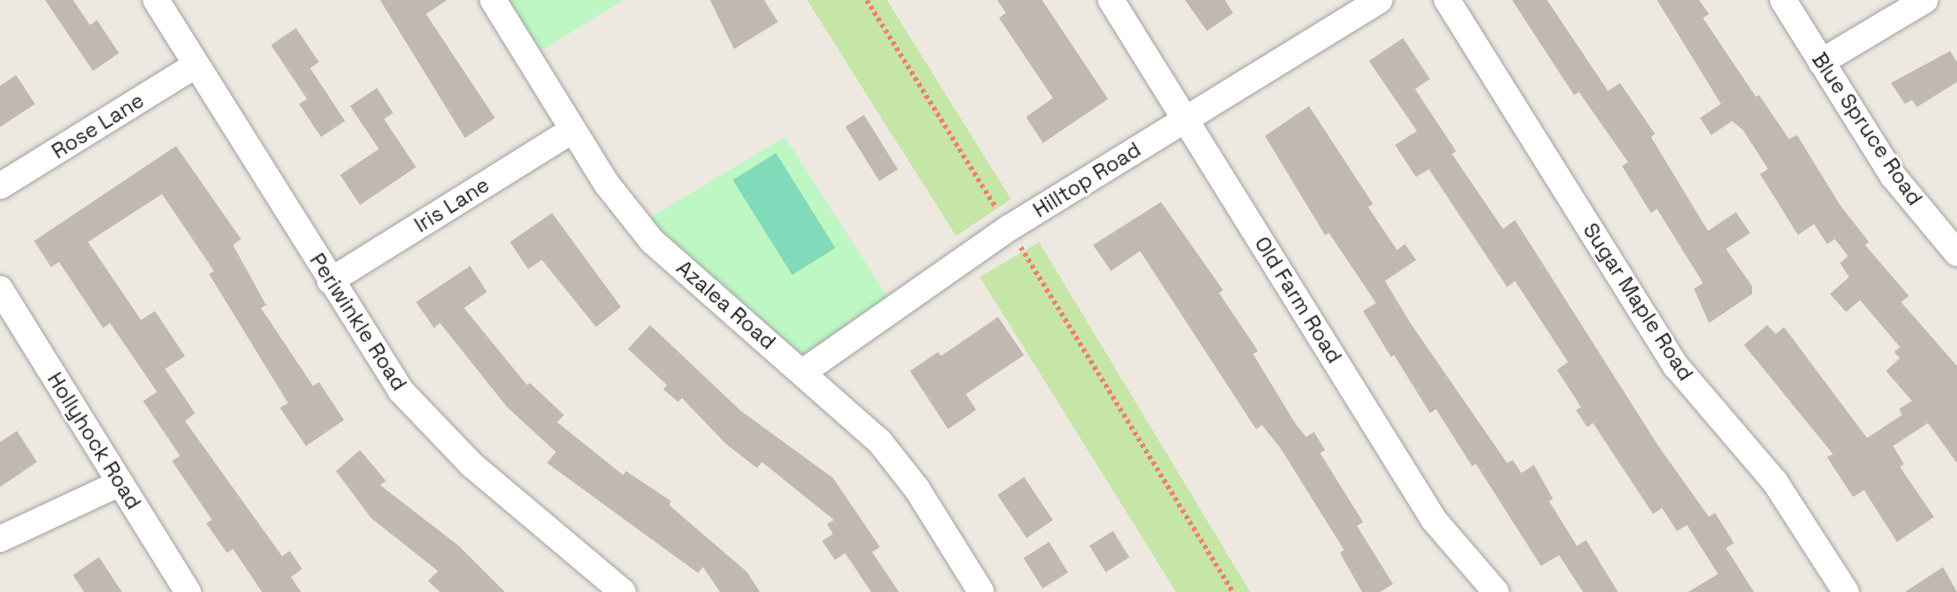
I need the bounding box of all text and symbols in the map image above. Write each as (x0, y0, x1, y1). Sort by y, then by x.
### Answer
street label: Blue Spruce Road (1807, 48, 1927, 210)
street label: Rose Lane (47, 88, 149, 164)
street label: Hilltop Road (1029, 137, 1145, 223)
street label: Iris Lane (410, 172, 494, 238)
street label: Sugar Maple Road (1578, 218, 1698, 386)
street label: Old Farm Road (1249, 232, 1347, 368)
street label: Periwinkle Road (304, 249, 412, 395)
street label: Azalea Road (671, 255, 781, 355)
street label: Hollyhock Road (42, 368, 146, 514)

